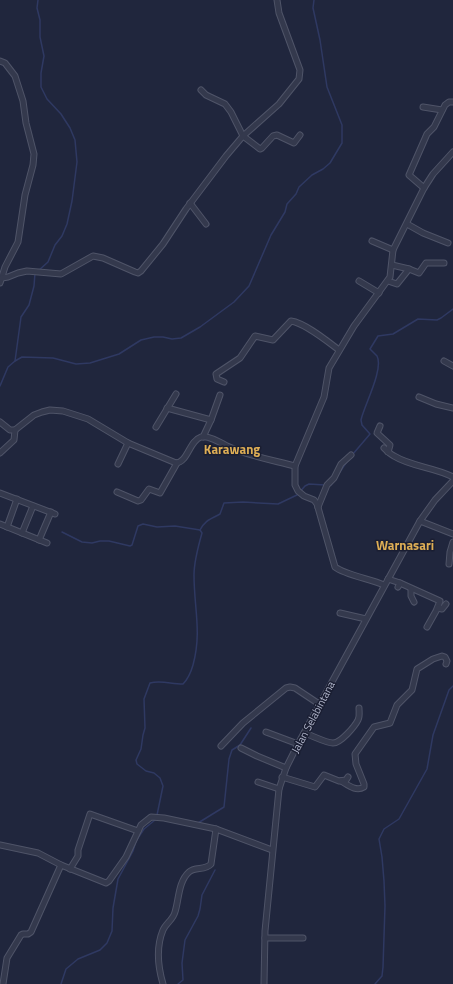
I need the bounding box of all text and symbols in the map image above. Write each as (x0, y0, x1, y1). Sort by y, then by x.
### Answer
district label: Karawang (204, 439, 260, 459)
district label: Warnasari (376, 535, 434, 555)
street label: Jalan Selabintana (287, 678, 339, 756)

